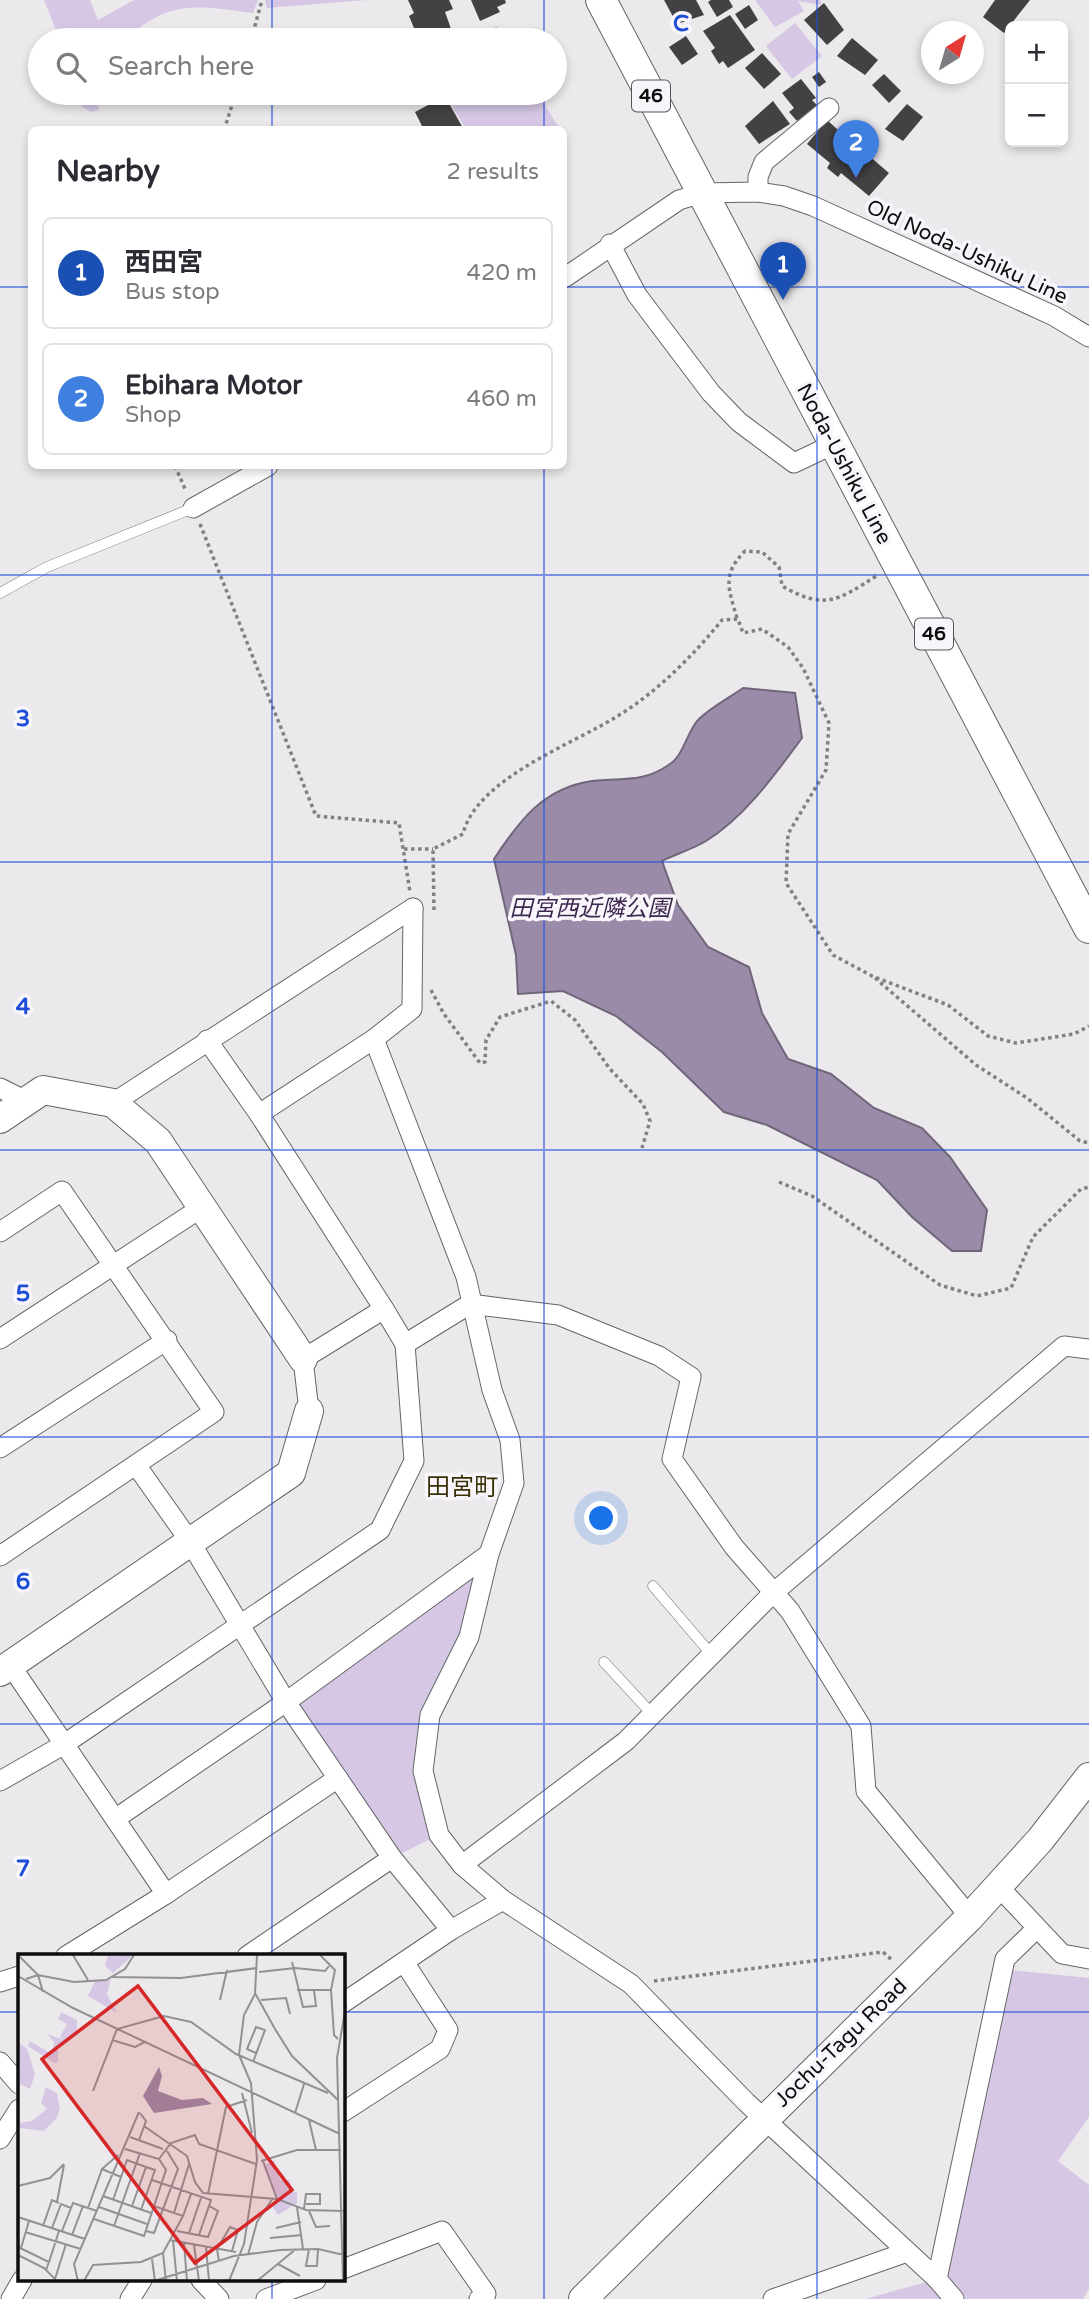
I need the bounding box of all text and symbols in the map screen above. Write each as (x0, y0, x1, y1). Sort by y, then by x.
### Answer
text: C (673, 10, 689, 38)
north arrow (921, 21, 984, 84)
map controls (1005, 21, 1068, 147)
button: + (1005, 21, 1068, 84)
search box (28, 28, 567, 105)
icon: search (52, 48, 90, 86)
text: Search here (108, 51, 254, 82)
road number: 46 (632, 80, 670, 111)
button: − (1005, 84, 1068, 147)
pin: 2 (833, 120, 879, 178)
text: Nearby (56, 153, 160, 190)
text: 2 results (446, 158, 539, 186)
street label: Old Noda-Ushiku Line (862, 194, 1072, 310)
pin: 1 (760, 242, 806, 300)
text: 西田宮 (125, 247, 203, 278)
text: 1 (74, 259, 88, 287)
text: 420 m (467, 259, 537, 287)
text: Bus stop (125, 278, 220, 306)
text: Ebihara Motor (125, 370, 302, 401)
street label: Noda-Ushiku Line (791, 379, 897, 549)
text: 2 (74, 385, 88, 413)
text: 460 m (467, 385, 537, 413)
text: Shop (125, 401, 182, 429)
road number: 46 (915, 618, 953, 650)
text: 3 (16, 705, 30, 733)
water label: 田宮西近隣公園 (510, 895, 674, 923)
text: 4 (16, 993, 31, 1021)
text: 5 (16, 1280, 30, 1308)
district label: 田宮町 (426, 1473, 498, 1502)
your location (584, 1501, 618, 1535)
text: 6 (16, 1568, 30, 1596)
text: 7 (16, 1855, 30, 1883)
inset map (18, 1954, 345, 2282)
street label: Jochu-Tagu Road (770, 1974, 912, 2112)

